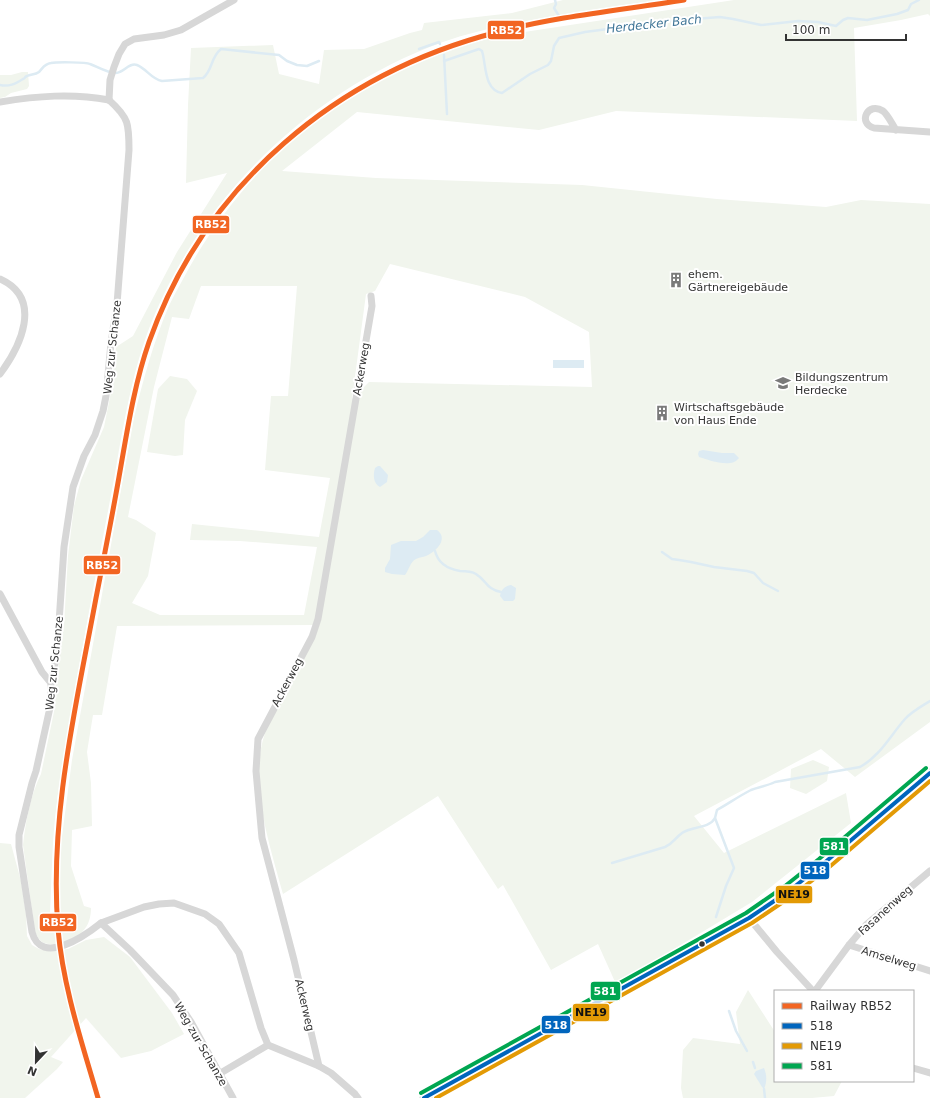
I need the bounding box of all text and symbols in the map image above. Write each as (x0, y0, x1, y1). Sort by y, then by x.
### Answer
water label: Herdecker Bach (606, 12, 702, 36)
scale bar (786, 16, 906, 42)
line badge: RB52 (487, 20, 525, 40)
text: 100 m (792, 23, 830, 37)
text: RB52 (490, 24, 522, 37)
line badge: RB52 (192, 215, 230, 234)
text: RB52 (195, 218, 227, 231)
place label: ehem. Gärtnereigebäude (688, 268, 788, 294)
building icon: ehem. Gärtnereigebäude (667, 271, 685, 289)
street label: Weg zur Schanze (101, 299, 124, 395)
street label: Ackerweg (350, 342, 373, 397)
place label: Bildungszentrum Herdecke (795, 371, 888, 397)
school or university icon: Bildungszentrum Herdecke (774, 374, 792, 392)
place label: Wirtschaftsgebäude von Haus Ende (674, 401, 784, 427)
building icon: Wirtschaftsgebäude von Haus Ende (653, 404, 671, 422)
line badge: RB52 (83, 555, 121, 575)
text: RB52 (86, 559, 118, 572)
street label: Weg zur Schanze (43, 615, 66, 711)
street label: Ackerweg (269, 656, 306, 709)
line badge: 581 (819, 837, 849, 856)
text: 581 (823, 840, 845, 853)
line badge: 518 (800, 861, 830, 880)
text: 518 (804, 864, 826, 877)
street label: Fasanenweg (856, 883, 915, 938)
line badge: NE19 (775, 885, 813, 904)
text: NE19 (778, 888, 810, 901)
line badge: RB52 (39, 913, 77, 932)
text: RB52 (42, 916, 74, 929)
unlabelled marker (697, 939, 707, 949)
street label: Amselweg (860, 944, 918, 973)
street label: Ackerweg (292, 978, 317, 1033)
line badge: 581 (590, 981, 621, 1001)
text: 581 (594, 985, 616, 998)
legend (774, 990, 914, 1082)
text: Railway RB52 (810, 999, 892, 1013)
street label: Weg zur Schanze (171, 1000, 230, 1089)
line badge: NE19 (572, 1003, 610, 1022)
text: NE19 (575, 1006, 607, 1019)
line badge: 518 (541, 1015, 571, 1034)
text: 518 (545, 1019, 567, 1032)
text: 518 (810, 1019, 833, 1033)
text: NE19 (810, 1039, 842, 1053)
north arrow (16, 1042, 56, 1082)
text: 581 (810, 1059, 833, 1073)
text: N (26, 1063, 39, 1079)

